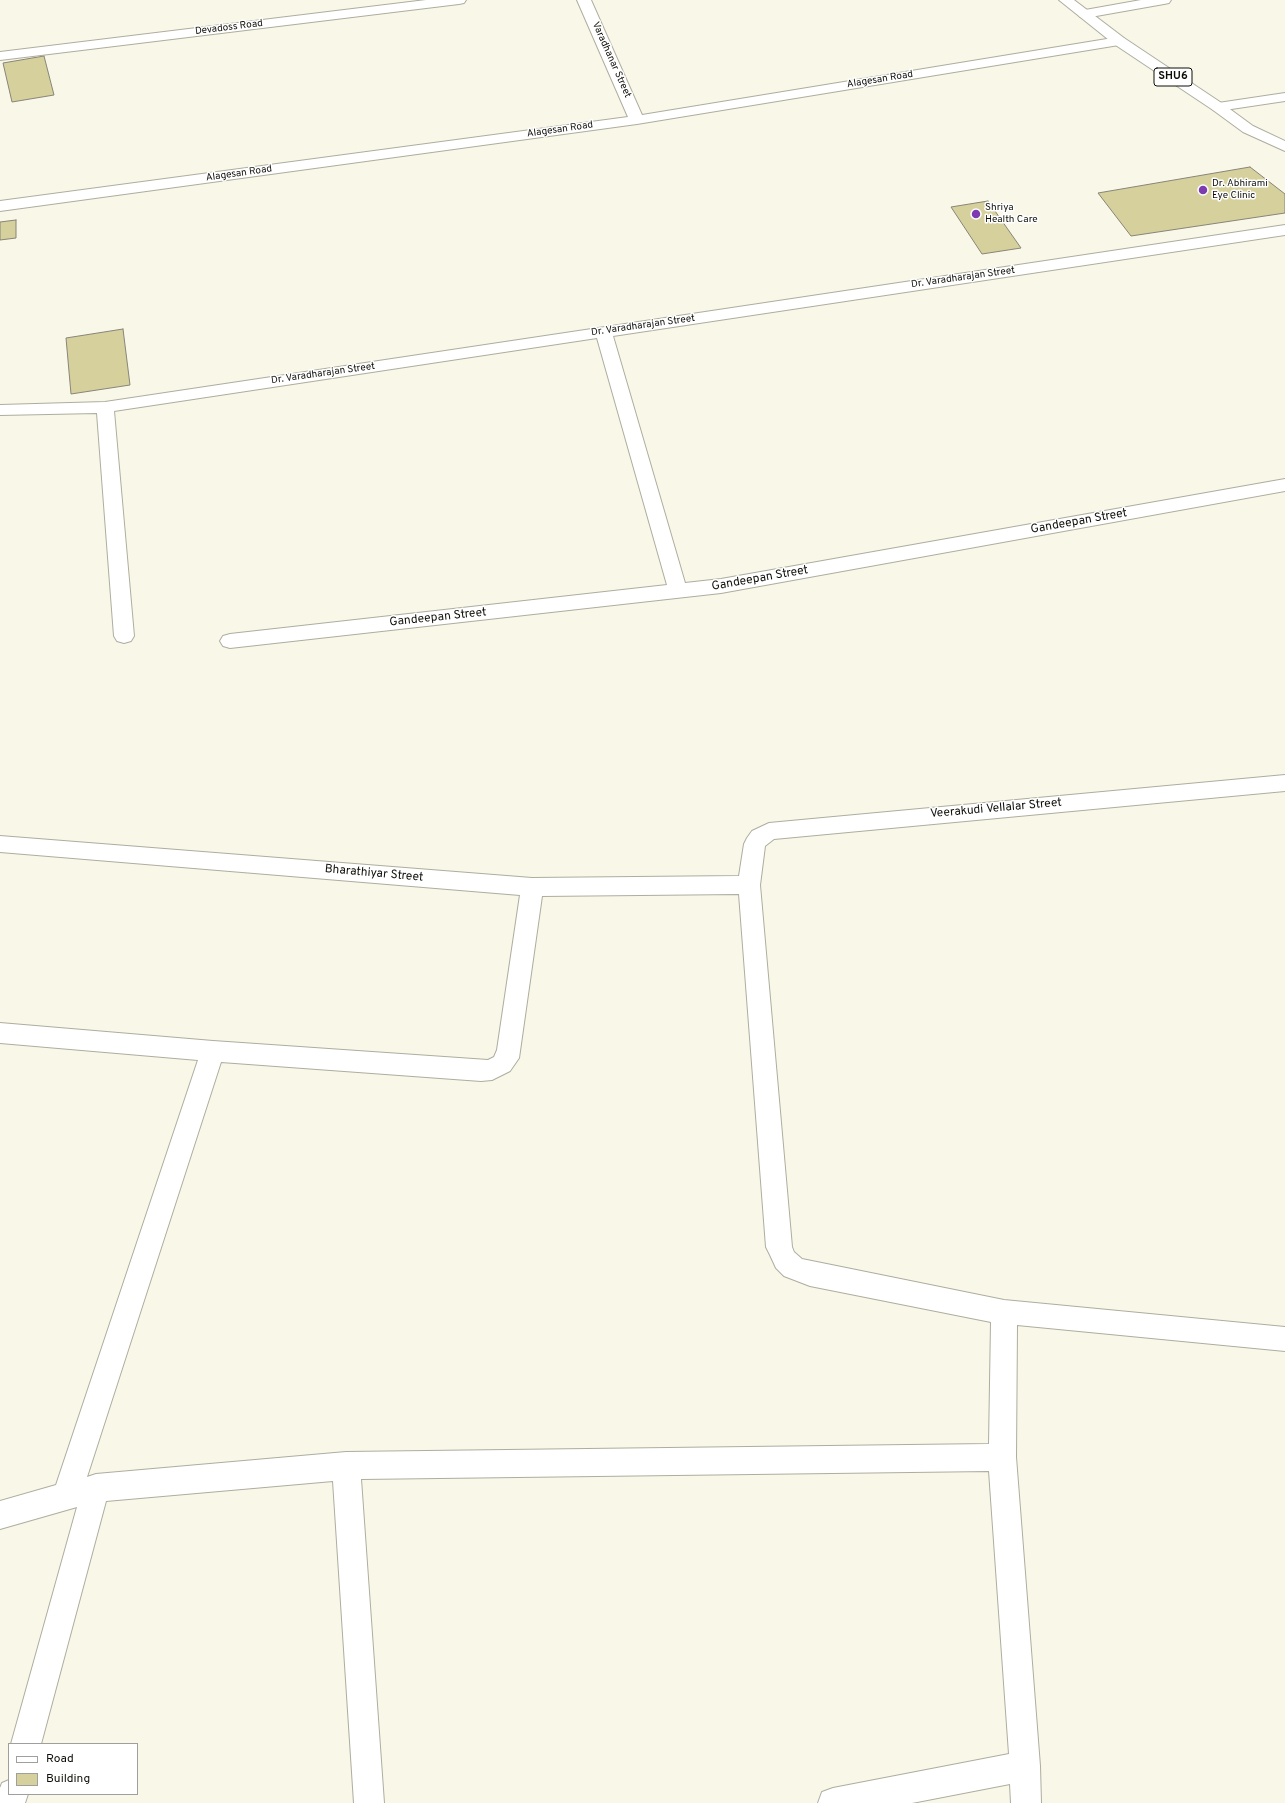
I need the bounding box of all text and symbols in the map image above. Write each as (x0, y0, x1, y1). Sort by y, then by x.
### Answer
street label: Devadoss Road (194, 18, 264, 38)
street label: Varadhanar Street (589, 20, 633, 100)
road number: SHU6 (1154, 68, 1192, 86)
street label: Alagesan Road (846, 69, 914, 91)
street label: Alagesan Road (526, 119, 594, 141)
street label: Alagesan Road (205, 163, 273, 185)
place label: Dr. Abhirami Eye Clinic (1212, 178, 1268, 202)
marker: Dr. Abhirami Eye Clinic (1197, 184, 1209, 196)
place label: Shriya Health Care (985, 202, 1038, 226)
marker: Shriya Health Care (970, 208, 982, 220)
street label: Dr. Varadharajan Street (910, 265, 1016, 291)
street label: Dr. Varadharajan Street (590, 313, 696, 339)
street label: Dr. Varadharajan Street (270, 361, 376, 387)
street label: Gandeepan Street (1030, 506, 1128, 538)
street label: Gandeepan Street (711, 563, 809, 595)
street label: Gandeepan Street (389, 606, 487, 630)
street label: Veerakudi Vellalar Street (930, 796, 1062, 822)
street label: Bharathiyar Street (324, 863, 424, 885)
legend (8, 1743, 138, 1795)
text: Road (46, 1751, 74, 1767)
text: Building (46, 1771, 90, 1787)

